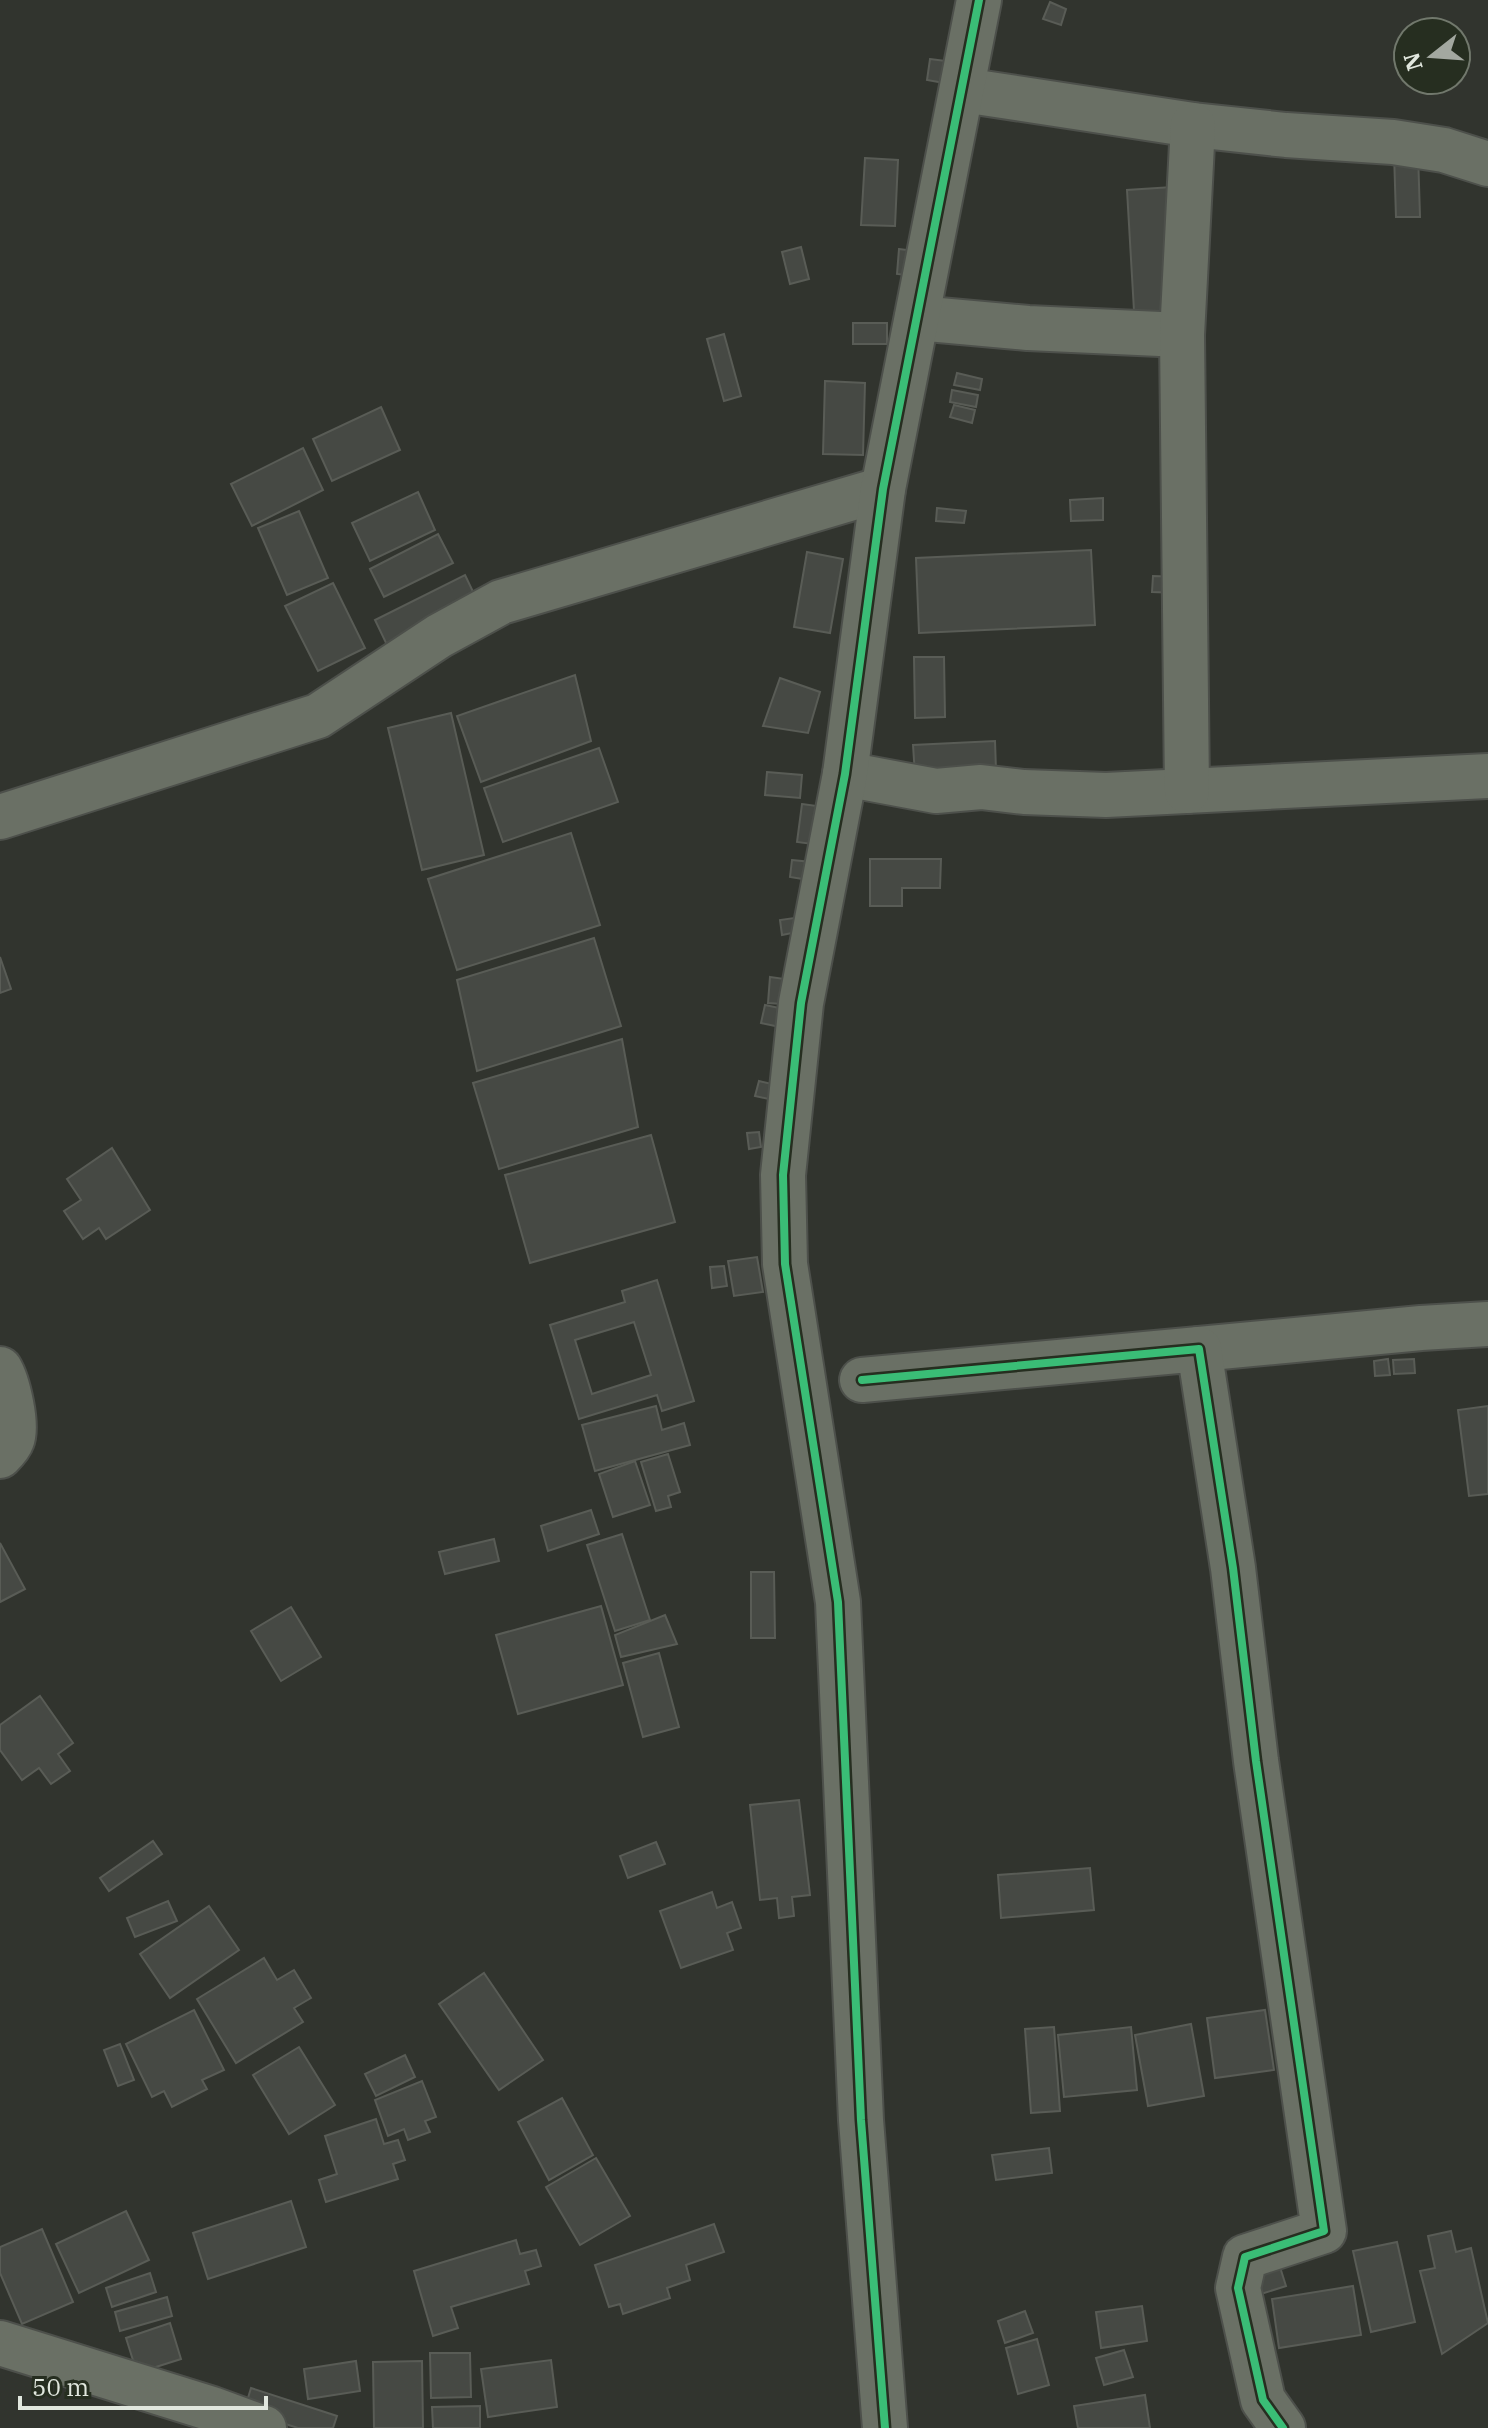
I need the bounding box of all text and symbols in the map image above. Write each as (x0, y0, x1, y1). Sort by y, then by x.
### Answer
north arrow (1392, 16, 1472, 96)
text: N (1396, 49, 1429, 75)
scale bar (20, 2360, 266, 2410)
text: 50 m (32, 2371, 89, 2403)

